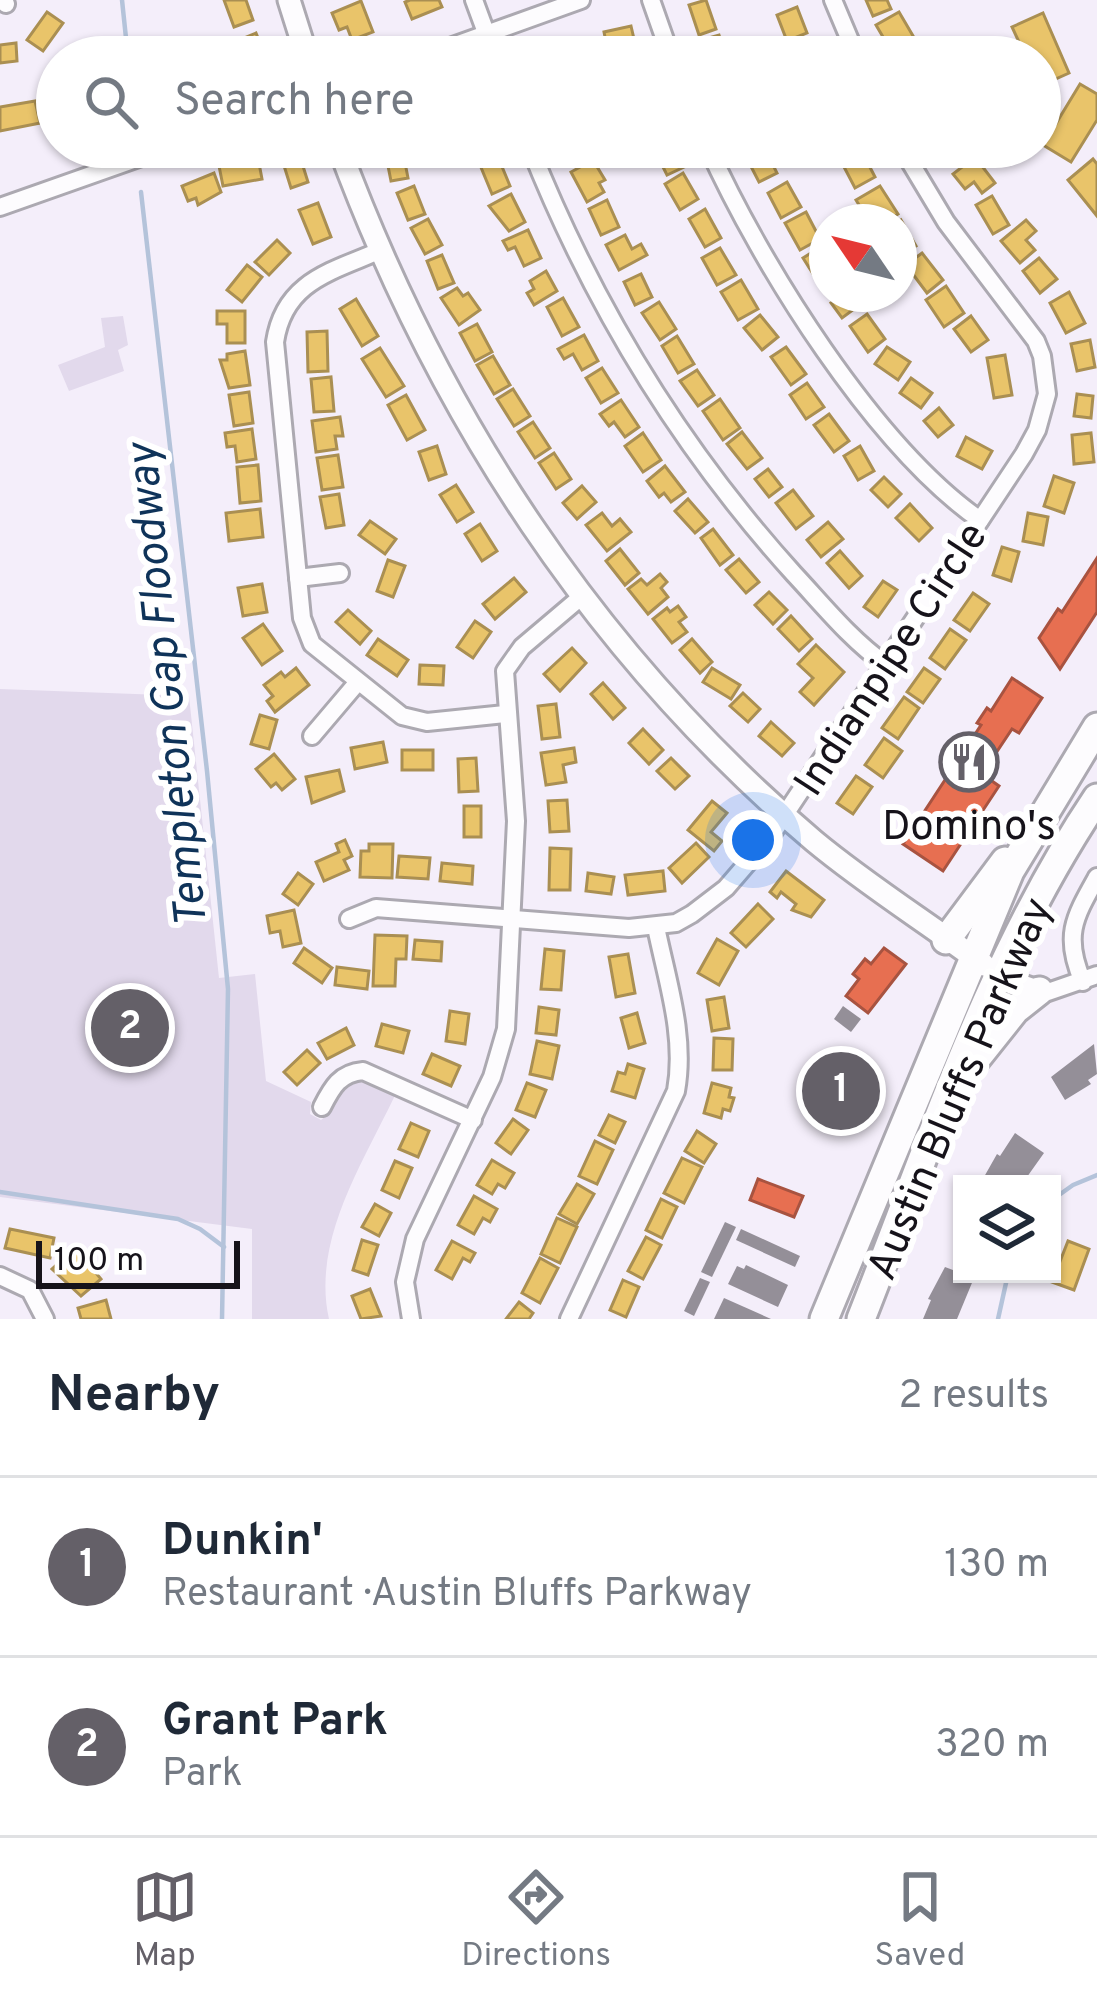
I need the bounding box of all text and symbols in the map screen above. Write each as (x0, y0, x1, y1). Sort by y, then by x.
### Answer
search box (36, 36, 1061, 168)
icon: search (78, 69, 144, 135)
text: Search here (174, 74, 414, 131)
north arrow (809, 204, 917, 312)
water label: Templeton Gap Floodway (115, 438, 223, 930)
street label: Indianpipe Circle (784, 513, 1001, 807)
restaurant icon: Domino's (938, 731, 1000, 793)
place label: Domino's (882, 802, 1056, 855)
your location (723, 810, 783, 870)
street label: Austin Bluffs Parkway (858, 890, 1067, 1289)
pin: 2 (91, 983, 169, 1073)
pin: 1 (802, 1046, 880, 1136)
map controls (953, 1175, 1061, 1283)
button: layers (953, 1175, 1061, 1283)
scale bar (36, 1235, 240, 1288)
text: 100 m (54, 1241, 144, 1283)
text: Nearby (48, 1365, 220, 1430)
text: 2 results (898, 1373, 1049, 1422)
text: Dunkin' (162, 1514, 323, 1571)
text: 1 (79, 1542, 95, 1591)
text: 130 m (944, 1542, 1049, 1591)
text: Restaurant · Austin Bluffs Parkway (162, 1571, 752, 1620)
text: Grant Park (162, 1694, 388, 1751)
text: 2 (75, 1722, 99, 1771)
text: 320 m (935, 1722, 1049, 1771)
text: Park (162, 1751, 243, 1800)
tab: Map (132, 1864, 198, 1978)
tab: Directions (461, 1864, 611, 1978)
tab: Saved (875, 1864, 965, 1978)

